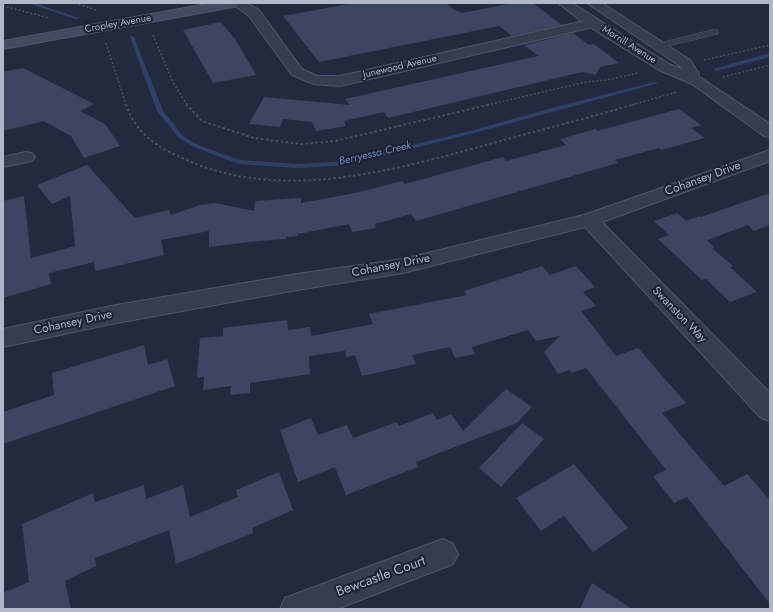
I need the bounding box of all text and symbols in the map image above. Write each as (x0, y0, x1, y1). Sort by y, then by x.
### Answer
street label: Cropley Avenue (84, 12, 152, 36)
street label: Morrill Avenue (600, 24, 658, 66)
street label: Junewood Avenue (362, 53, 438, 81)
water label: Berryessa Creek (338, 139, 412, 169)
street label: Cohansey Drive (663, 159, 743, 199)
street label: Cohansey Drive (351, 251, 431, 281)
street label: Swanston Way (649, 284, 709, 346)
street label: Cohansey Drive (33, 308, 113, 338)
street label: Bewcastle Court (334, 553, 428, 601)

